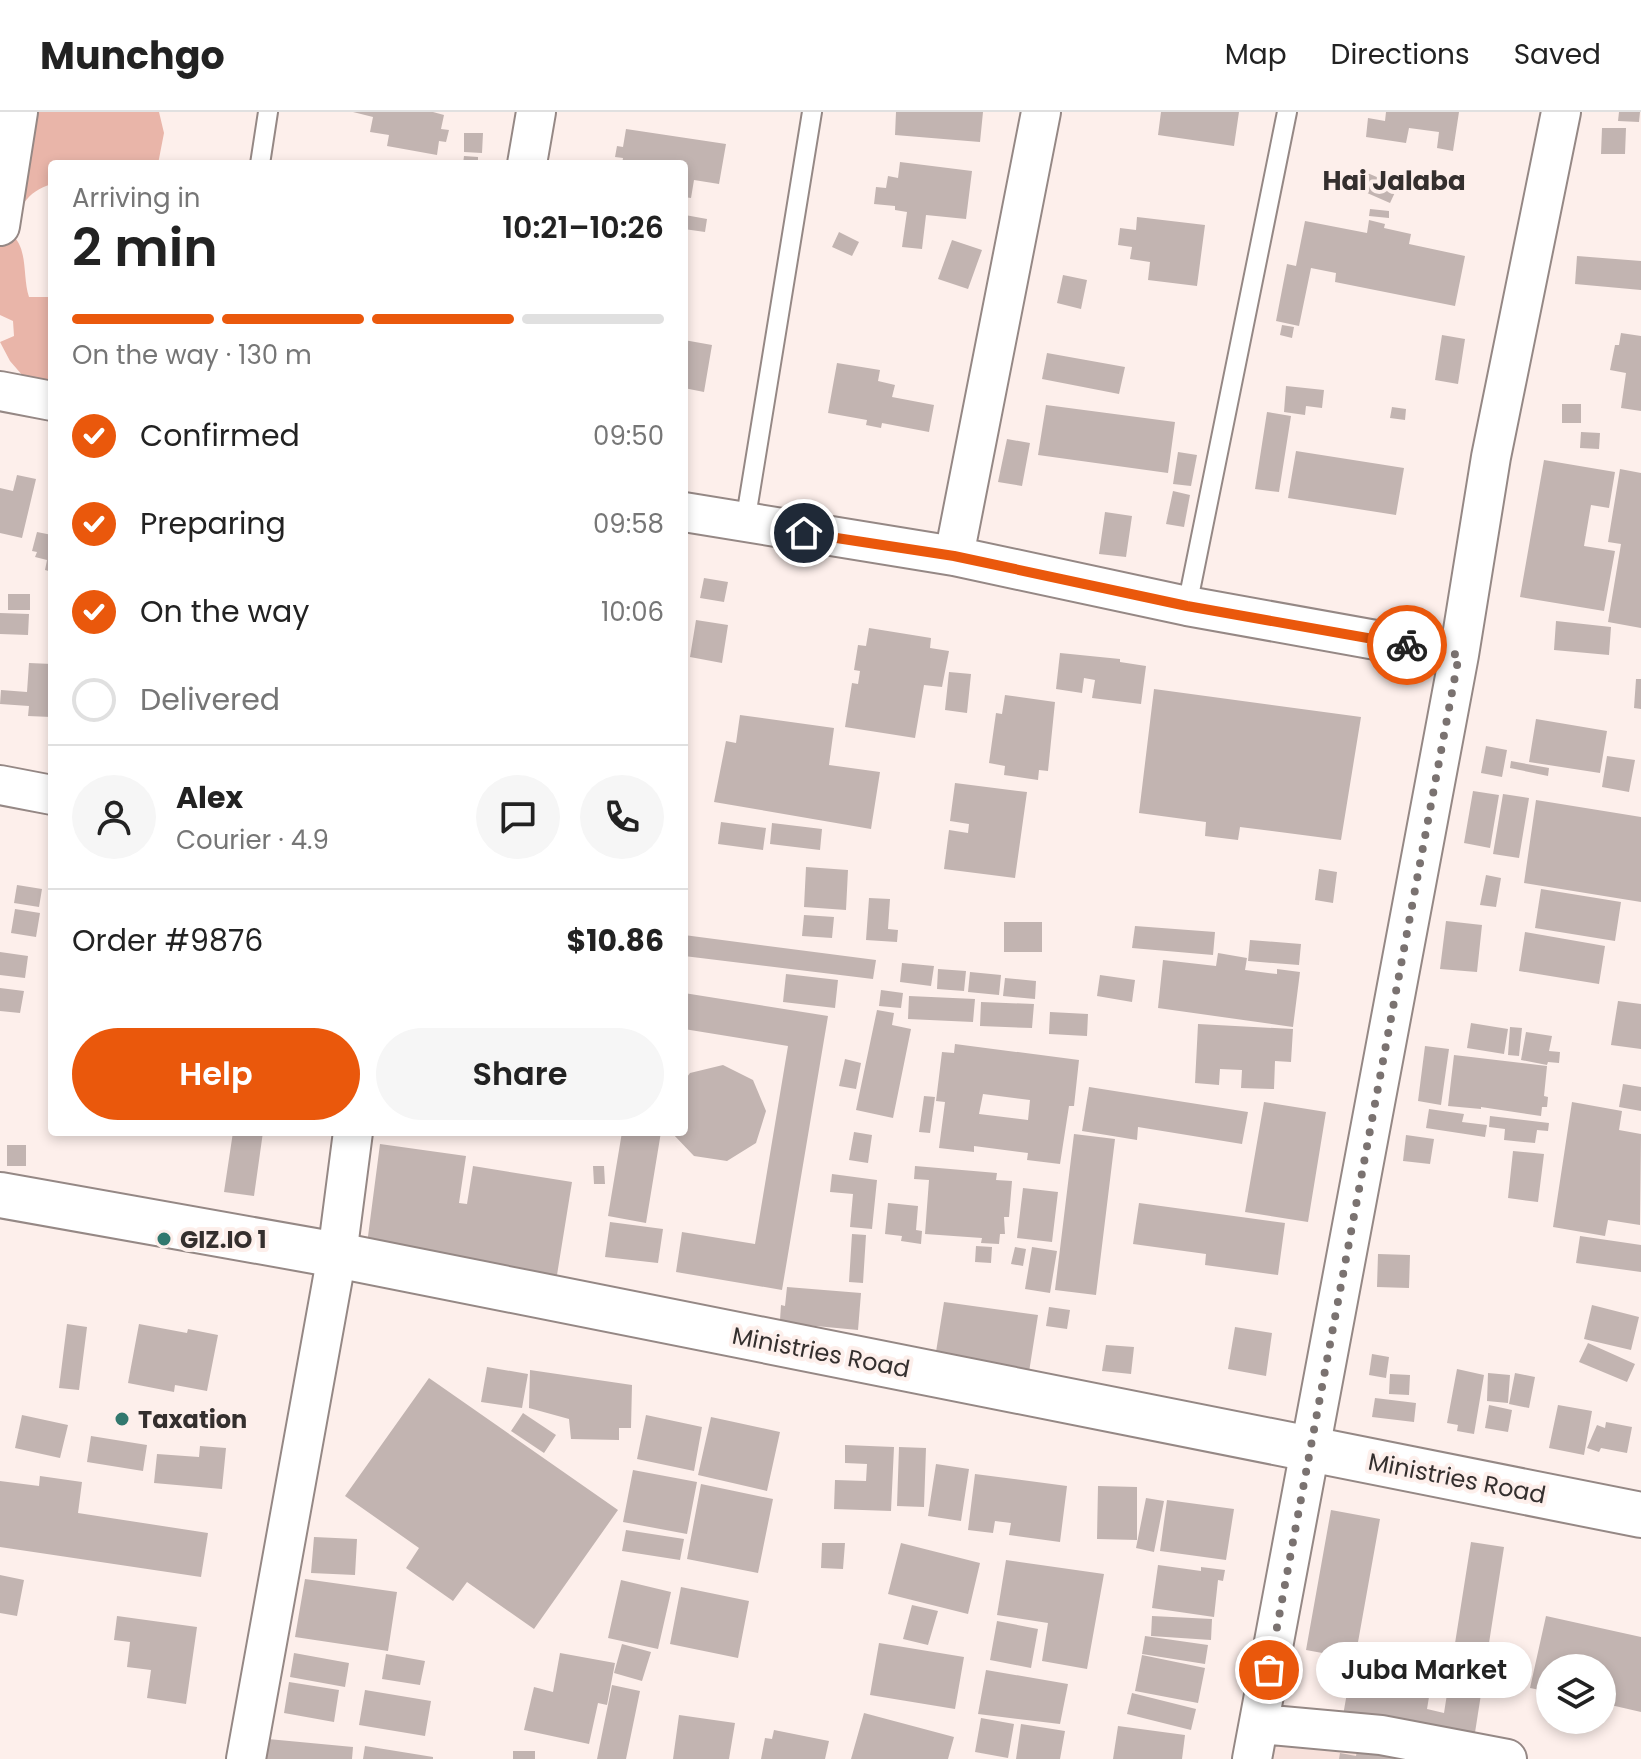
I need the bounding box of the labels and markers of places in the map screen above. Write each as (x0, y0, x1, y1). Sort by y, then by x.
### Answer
pin (770, 499, 838, 567)
place label: GIZ.IO 1 (180, 1223, 267, 1256)
marker: GIZ.IO 1 (155, 1230, 173, 1248)
place label: Taxation (138, 1403, 247, 1436)
marker: Taxation (113, 1410, 131, 1428)
pin (1235, 1636, 1303, 1704)
callout: Juba Market (1317, 1642, 1533, 1698)

